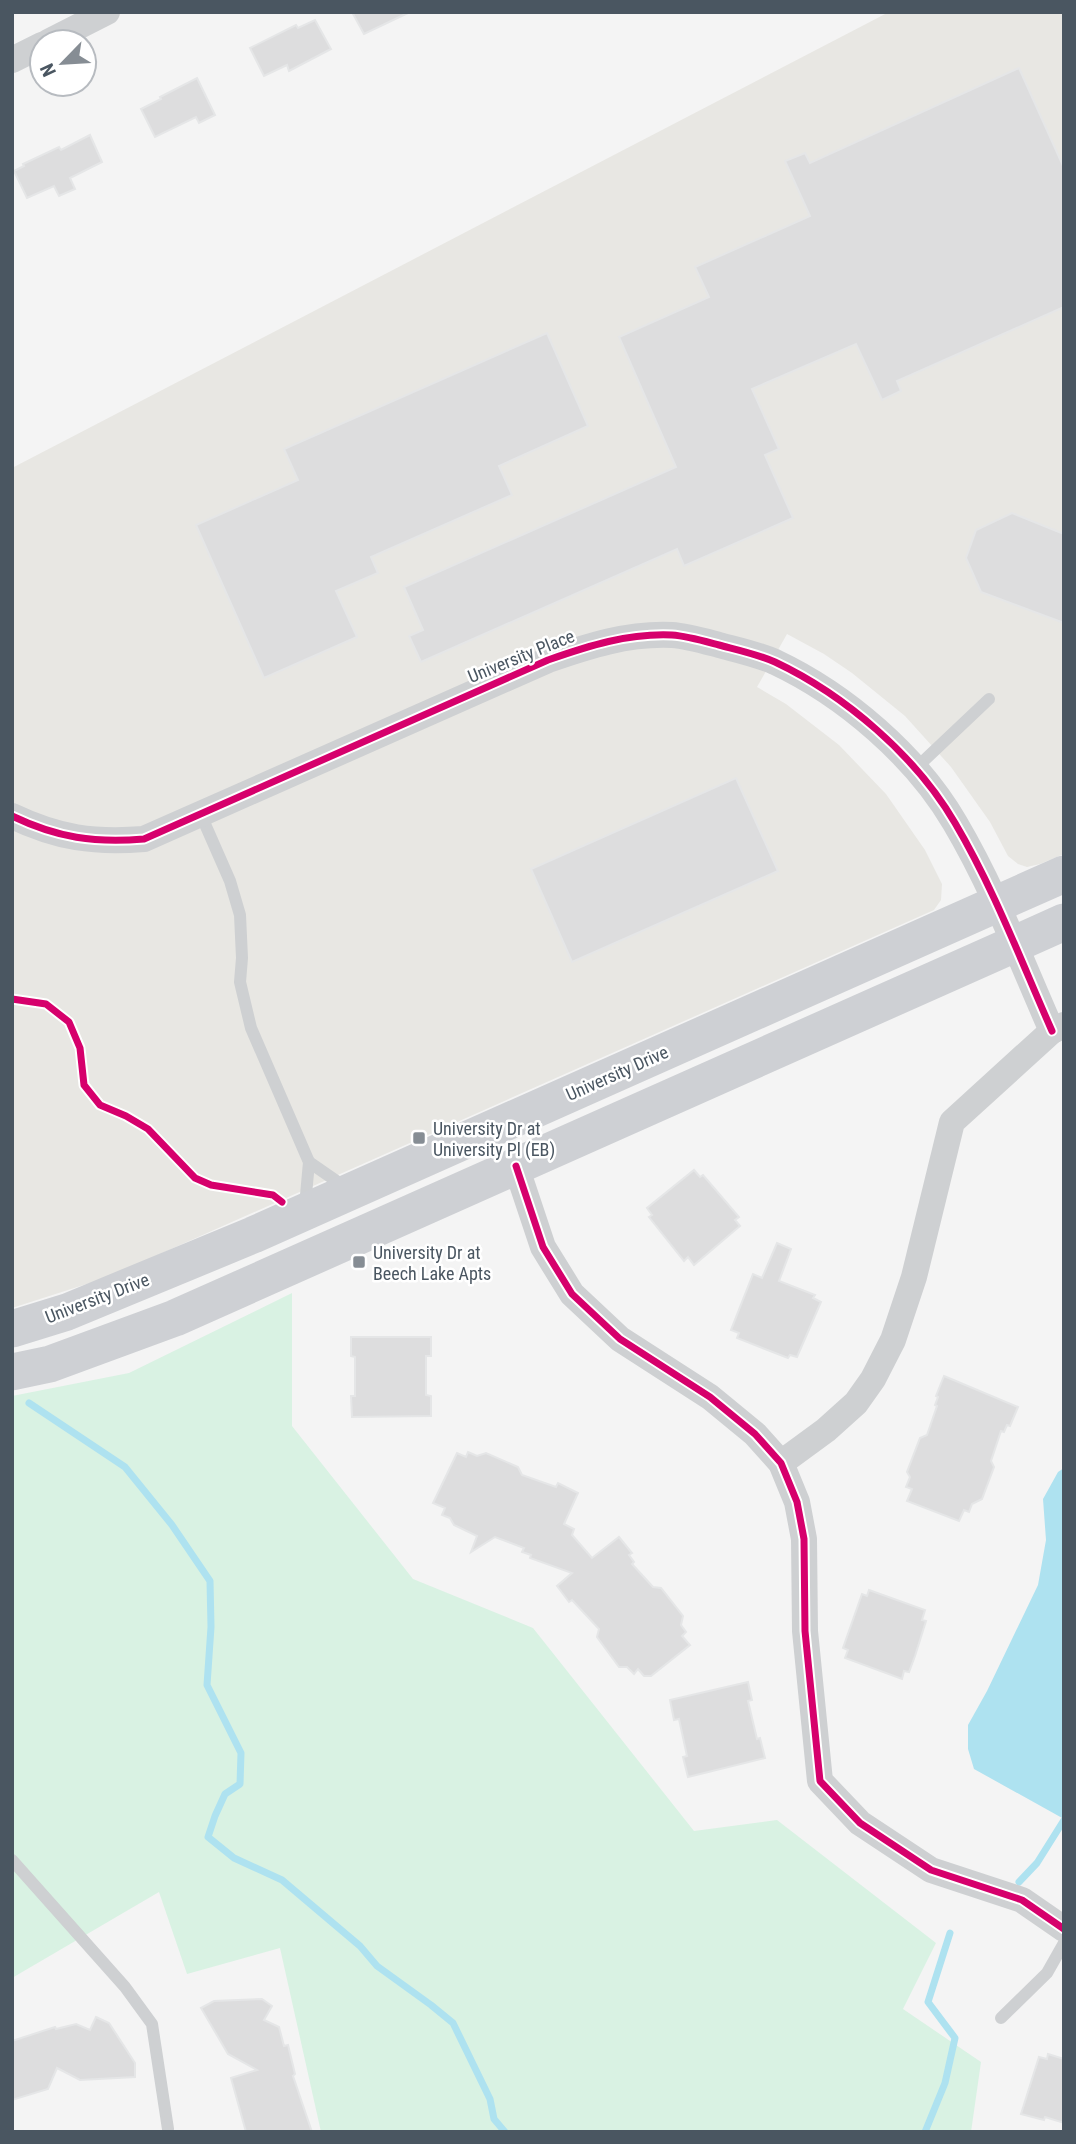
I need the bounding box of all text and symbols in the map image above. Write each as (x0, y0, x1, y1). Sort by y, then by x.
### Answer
north arrow (28, 28, 98, 98)
text: N (35, 60, 61, 80)
street label: University Place (465, 625, 577, 687)
street label: University Drive (563, 1041, 671, 1105)
place label: University Dr at University Pl (EB) (433, 1118, 555, 1161)
marker: University Dr at University Pl (EB) (411, 1130, 427, 1146)
place label: University Dr at Beech Lake Apts (373, 1242, 491, 1284)
marker: University Dr at Beech Lake Apts (351, 1254, 367, 1270)
street label: University Drive (42, 1269, 152, 1327)

